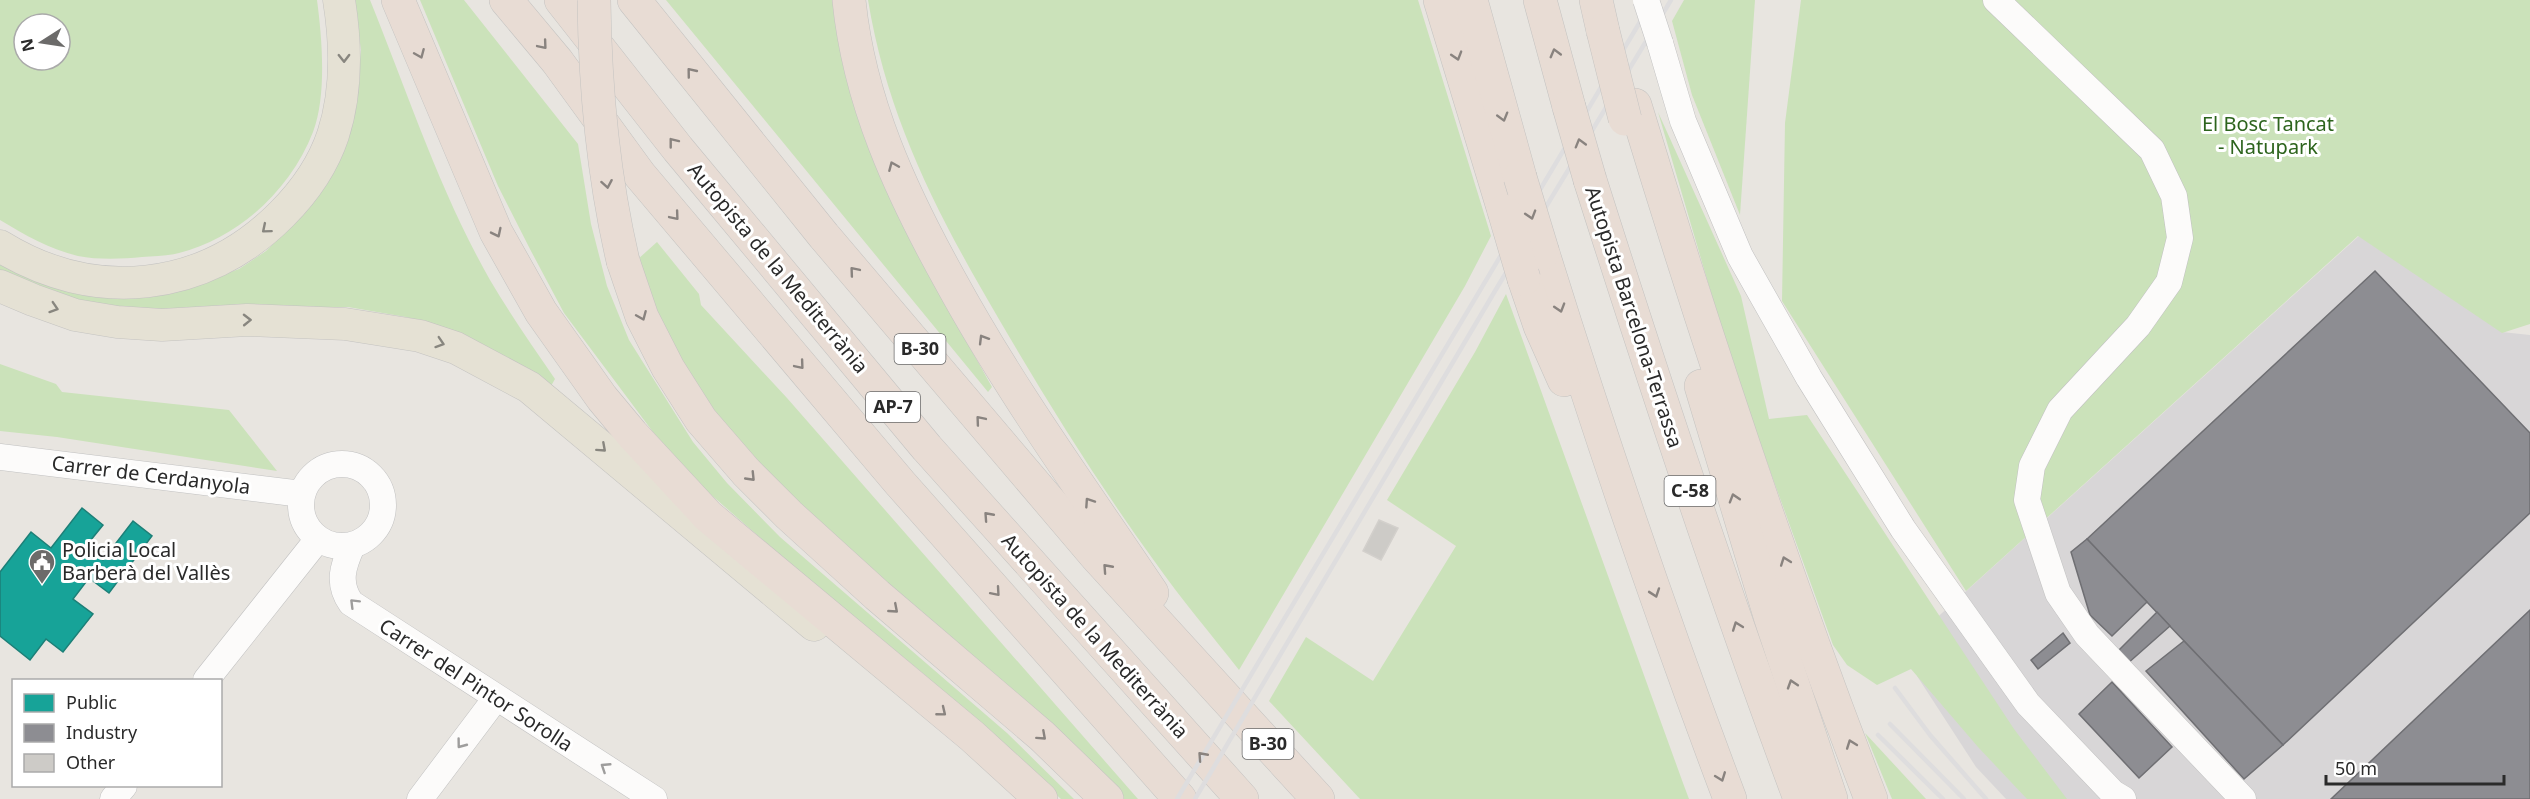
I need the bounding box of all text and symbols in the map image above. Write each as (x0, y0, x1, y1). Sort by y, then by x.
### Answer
north arrow (12, 12, 72, 72)
text: N (15, 36, 39, 54)
one-way arrow (536, 38, 547, 49)
one-way arrow (413, 48, 425, 59)
one-way arrow (1549, 49, 1562, 59)
one-way arrow (1450, 50, 1462, 61)
one-way arrow (337, 54, 350, 63)
one-way arrow (687, 67, 698, 78)
park label: El Bosc Tancat - Natupark (2202, 110, 2334, 160)
one-way arrow (1496, 111, 1508, 122)
one-way arrow (670, 138, 681, 149)
one-way arrow (1575, 138, 1587, 149)
street label: Autopista de la Mediterrània (682, 157, 875, 379)
one-way arrow (888, 162, 900, 173)
one-way arrow (600, 179, 613, 189)
street label: Autopista Barcelona-Terrassa (1579, 183, 1690, 451)
one-way arrow (667, 209, 678, 220)
one-way arrow (1524, 209, 1536, 220)
one-way arrow (262, 222, 273, 233)
one-way arrow (490, 227, 502, 238)
one-way arrow (851, 267, 862, 278)
one-way arrow (48, 300, 59, 313)
one-way arrow (1553, 302, 1565, 313)
one-way arrow (635, 310, 647, 321)
one-way arrow (243, 314, 252, 327)
road number: B-30 (894, 334, 946, 364)
one-way arrow (434, 335, 445, 348)
one-way arrow (979, 335, 991, 345)
one-way arrow (793, 358, 804, 369)
road number: AP-7 (866, 392, 920, 422)
one-way arrow (977, 416, 988, 427)
one-way arrow (595, 441, 606, 452)
street label: Carrer de Cerdanyola (50, 449, 252, 500)
one-way arrow (743, 469, 754, 480)
road number: C-58 (1664, 476, 1716, 506)
one-way arrow (1729, 493, 1741, 504)
one-way arrow (1085, 498, 1096, 509)
one-way arrow (984, 513, 995, 523)
street label: Autopista de la Mediterrània (996, 527, 1195, 744)
place label: Policia Local Barberà del Vallès (62, 536, 230, 586)
public building icon: Policia Local Barberà del Vallès (27, 547, 57, 585)
one-way arrow (1779, 556, 1792, 567)
one-way arrow (1103, 565, 1114, 575)
one-way arrow (989, 585, 1000, 596)
one-way arrow (1648, 587, 1661, 598)
one-way arrow (350, 600, 361, 610)
one-way arrow (887, 602, 898, 613)
street label: Carrer del Pintor Sorolla (374, 612, 578, 757)
one-way arrow (1731, 621, 1744, 632)
legend (12, 679, 222, 787)
one-way arrow (1787, 679, 1800, 690)
text: Public (66, 690, 117, 714)
one-way arrow (936, 705, 947, 716)
text: Industry (66, 720, 138, 744)
one-way arrow (1035, 729, 1045, 740)
road number: B-30 (1242, 729, 1294, 759)
one-way arrow (457, 738, 468, 749)
one-way arrow (1846, 739, 1859, 750)
scale bar (2326, 748, 2504, 786)
text: Other (66, 750, 116, 774)
one-way arrow (1198, 752, 1209, 762)
text: 50 m (2335, 756, 2377, 780)
one-way arrow (601, 763, 611, 775)
one-way arrow (1714, 770, 1726, 781)

